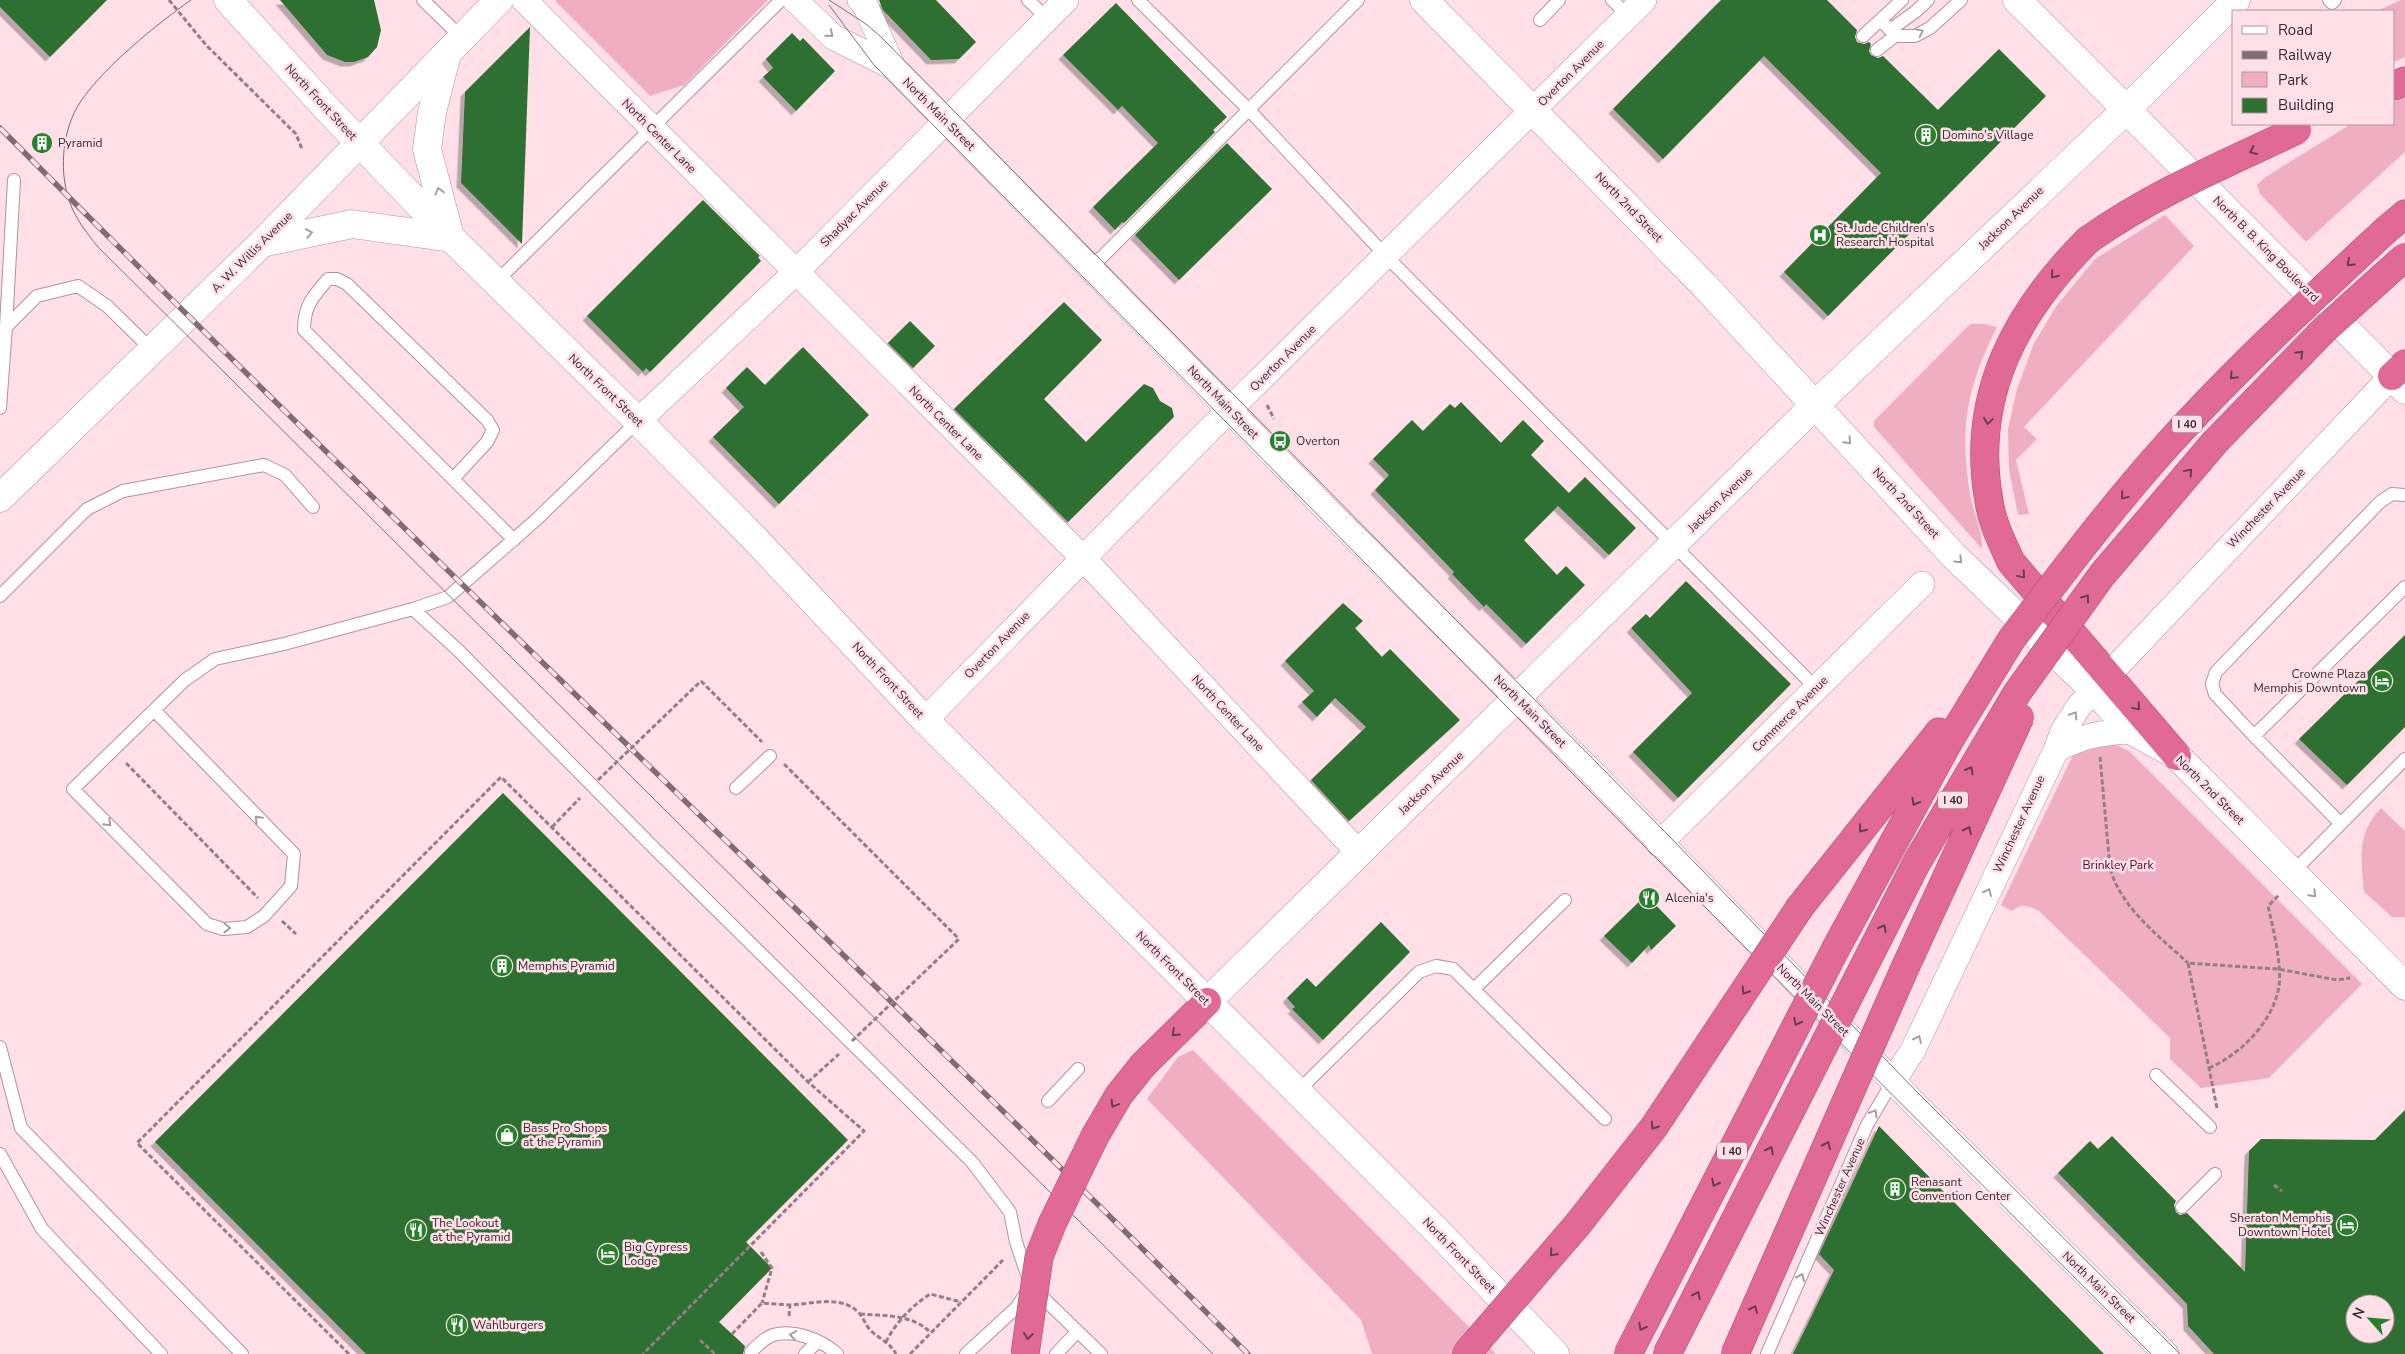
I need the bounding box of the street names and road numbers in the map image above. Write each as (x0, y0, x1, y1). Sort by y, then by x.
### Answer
street label: Overton Avenue (1534, 36, 1608, 110)
street label: North Front Street (282, 61, 361, 144)
street label: North Main Street (899, 74, 979, 154)
street label: North Center Lane (618, 95, 700, 177)
street label: North 2nd Street (1592, 169, 1667, 246)
street label: Shadyac Avenue (817, 176, 891, 250)
street label: Jackson Avenue (1974, 183, 2047, 254)
street label: North B. B. King Boulevard (2209, 192, 2323, 306)
street label: A. W. Willis Avenue (208, 208, 296, 296)
street label: Overton Avenue (1246, 321, 1320, 395)
street label: North Front Street (565, 350, 648, 431)
street label: North Main Street (1184, 362, 1263, 443)
street label: North Center Lane (905, 382, 987, 464)
road number: I 40 (2172, 416, 2202, 432)
street label: Jackson Avenue (1684, 464, 1756, 536)
street label: North 2nd Street (1869, 464, 1943, 542)
street label: Winchester Avenue (2223, 464, 2309, 552)
street label: Overton Avenue (961, 608, 1033, 682)
street label: North Front Street (849, 639, 928, 722)
street label: North Center Lane (1188, 671, 1268, 755)
street label: North Main Street (1490, 671, 1570, 751)
street label: Commerce Avenue (1749, 673, 1831, 755)
street label: Jackson Avenue (1394, 748, 1467, 819)
street label: North 2nd Street (2172, 752, 2248, 828)
street label: Winchester Avenue (1989, 773, 2049, 875)
road number: I 40 (1938, 792, 1968, 808)
street label: North Front Street (1133, 928, 1214, 1009)
street label: North Main Street (1773, 960, 1853, 1040)
street label: Winchester Avenue (1811, 1135, 1869, 1239)
road number: I 40 (1717, 1142, 1747, 1160)
street label: North Front Street (1419, 1214, 1500, 1297)
street label: North Main Street (2059, 1248, 2140, 1327)

